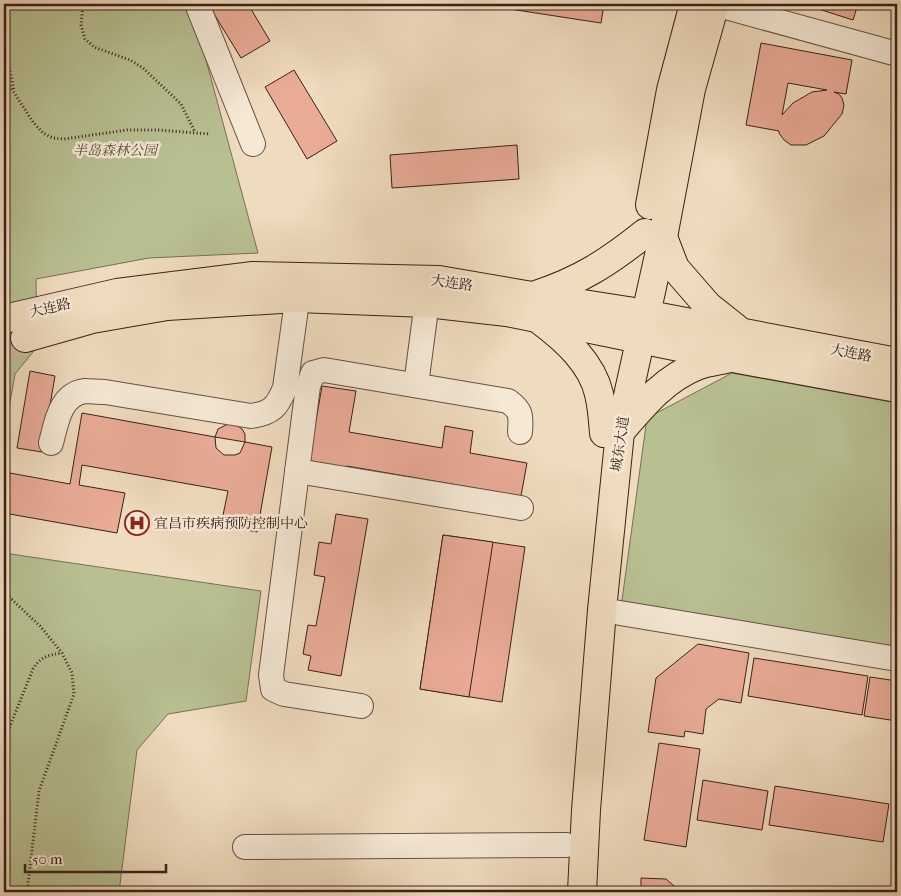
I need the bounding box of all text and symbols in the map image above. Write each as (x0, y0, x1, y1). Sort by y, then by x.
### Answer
park label: 半岛森林公园 (73, 142, 159, 159)
street label: 大连路 (430, 272, 474, 294)
street label: 大连路 (28, 295, 72, 321)
street label: 大连路 (829, 341, 873, 365)
street label: 城东大道 (608, 415, 632, 473)
hospital icon: 宜昌市疾病预防控制中心 (124, 510, 150, 536)
place label: 宜昌市疾病预防控制中心 (154, 515, 308, 532)
scale bar (25, 841, 166, 873)
text: 50 m (32, 850, 63, 868)

